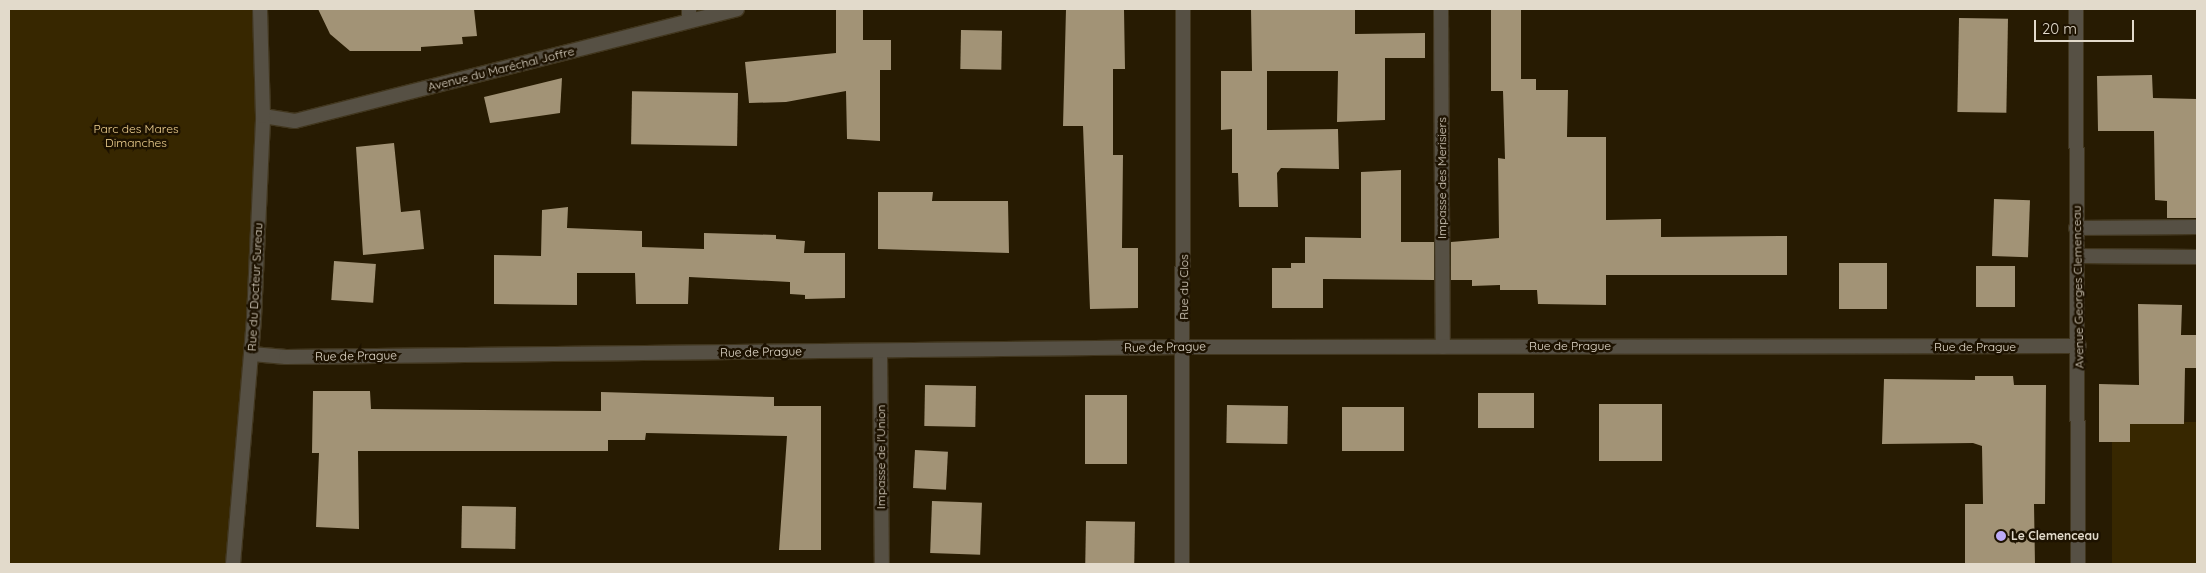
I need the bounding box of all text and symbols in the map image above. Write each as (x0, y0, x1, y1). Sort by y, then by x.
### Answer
scale bar (2036, 10, 2136, 42)
text: 20 m (2042, 19, 2077, 38)
street label: Avenue du Maréchal Joffre (426, 44, 576, 94)
street label: Impasse des Merisiers (1435, 117, 1449, 239)
park label: Parc des Mares Dimanches (93, 122, 179, 150)
street label: Avenue Georges Clemenceau (2069, 205, 2087, 369)
street label: Rue du Docteur Sureau (244, 222, 266, 352)
street label: Rue du Clos (1177, 254, 1191, 320)
street label: Rue de Prague (1124, 339, 1206, 355)
street label: Rue de Prague (1529, 339, 1611, 353)
street label: Rue de Prague (1934, 340, 2016, 354)
street label: Rue de Prague (720, 344, 802, 360)
street label: Rue de Prague (315, 348, 397, 364)
street label: Impasse de l'Union (874, 405, 888, 509)
place label: Le Clemenceau (2011, 529, 2099, 543)
marker: Le Clemenceau (1995, 530, 2007, 542)

